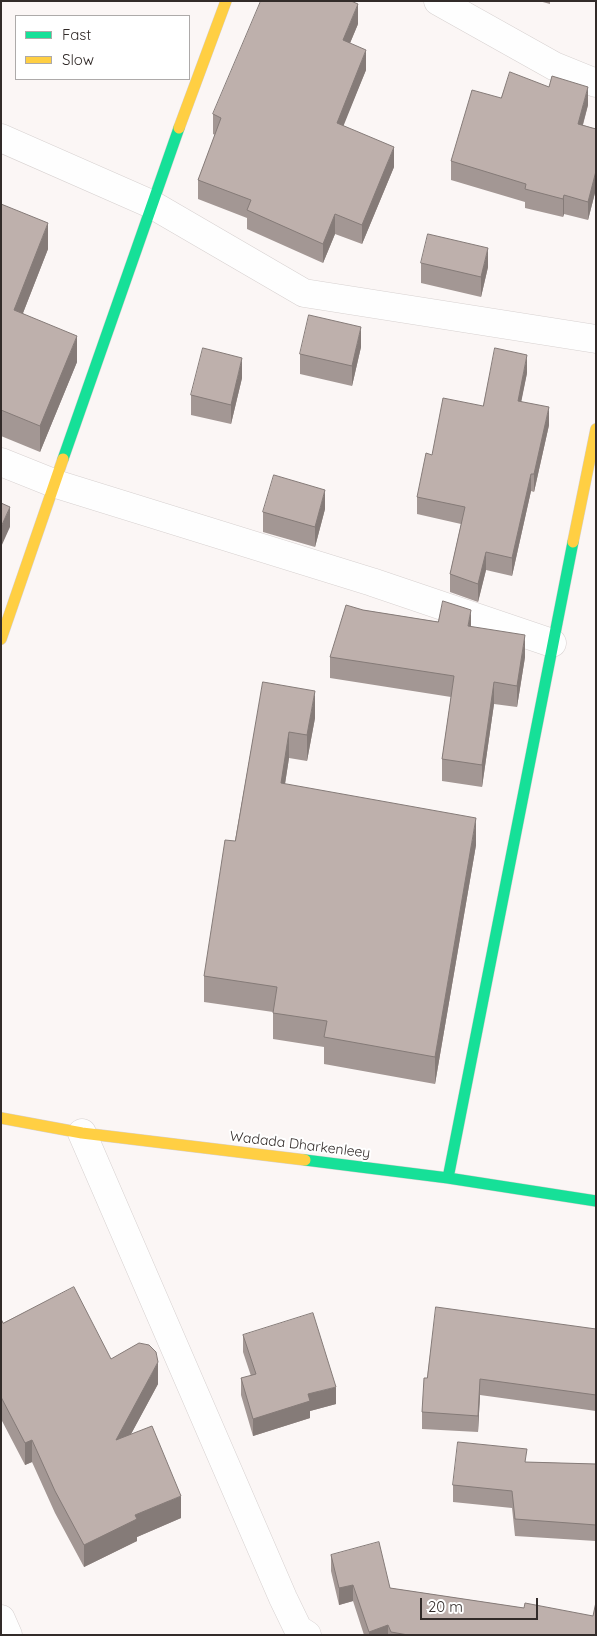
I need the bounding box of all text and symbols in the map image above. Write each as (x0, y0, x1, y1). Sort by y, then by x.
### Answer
legend (15, 15, 190, 80)
text: Fast (62, 25, 91, 44)
text: Slow (62, 50, 94, 69)
street label: Wadada Dharkenleey (229, 1128, 371, 1162)
scale bar (422, 1588, 540, 1620)
text: 20 m (428, 1597, 463, 1616)

